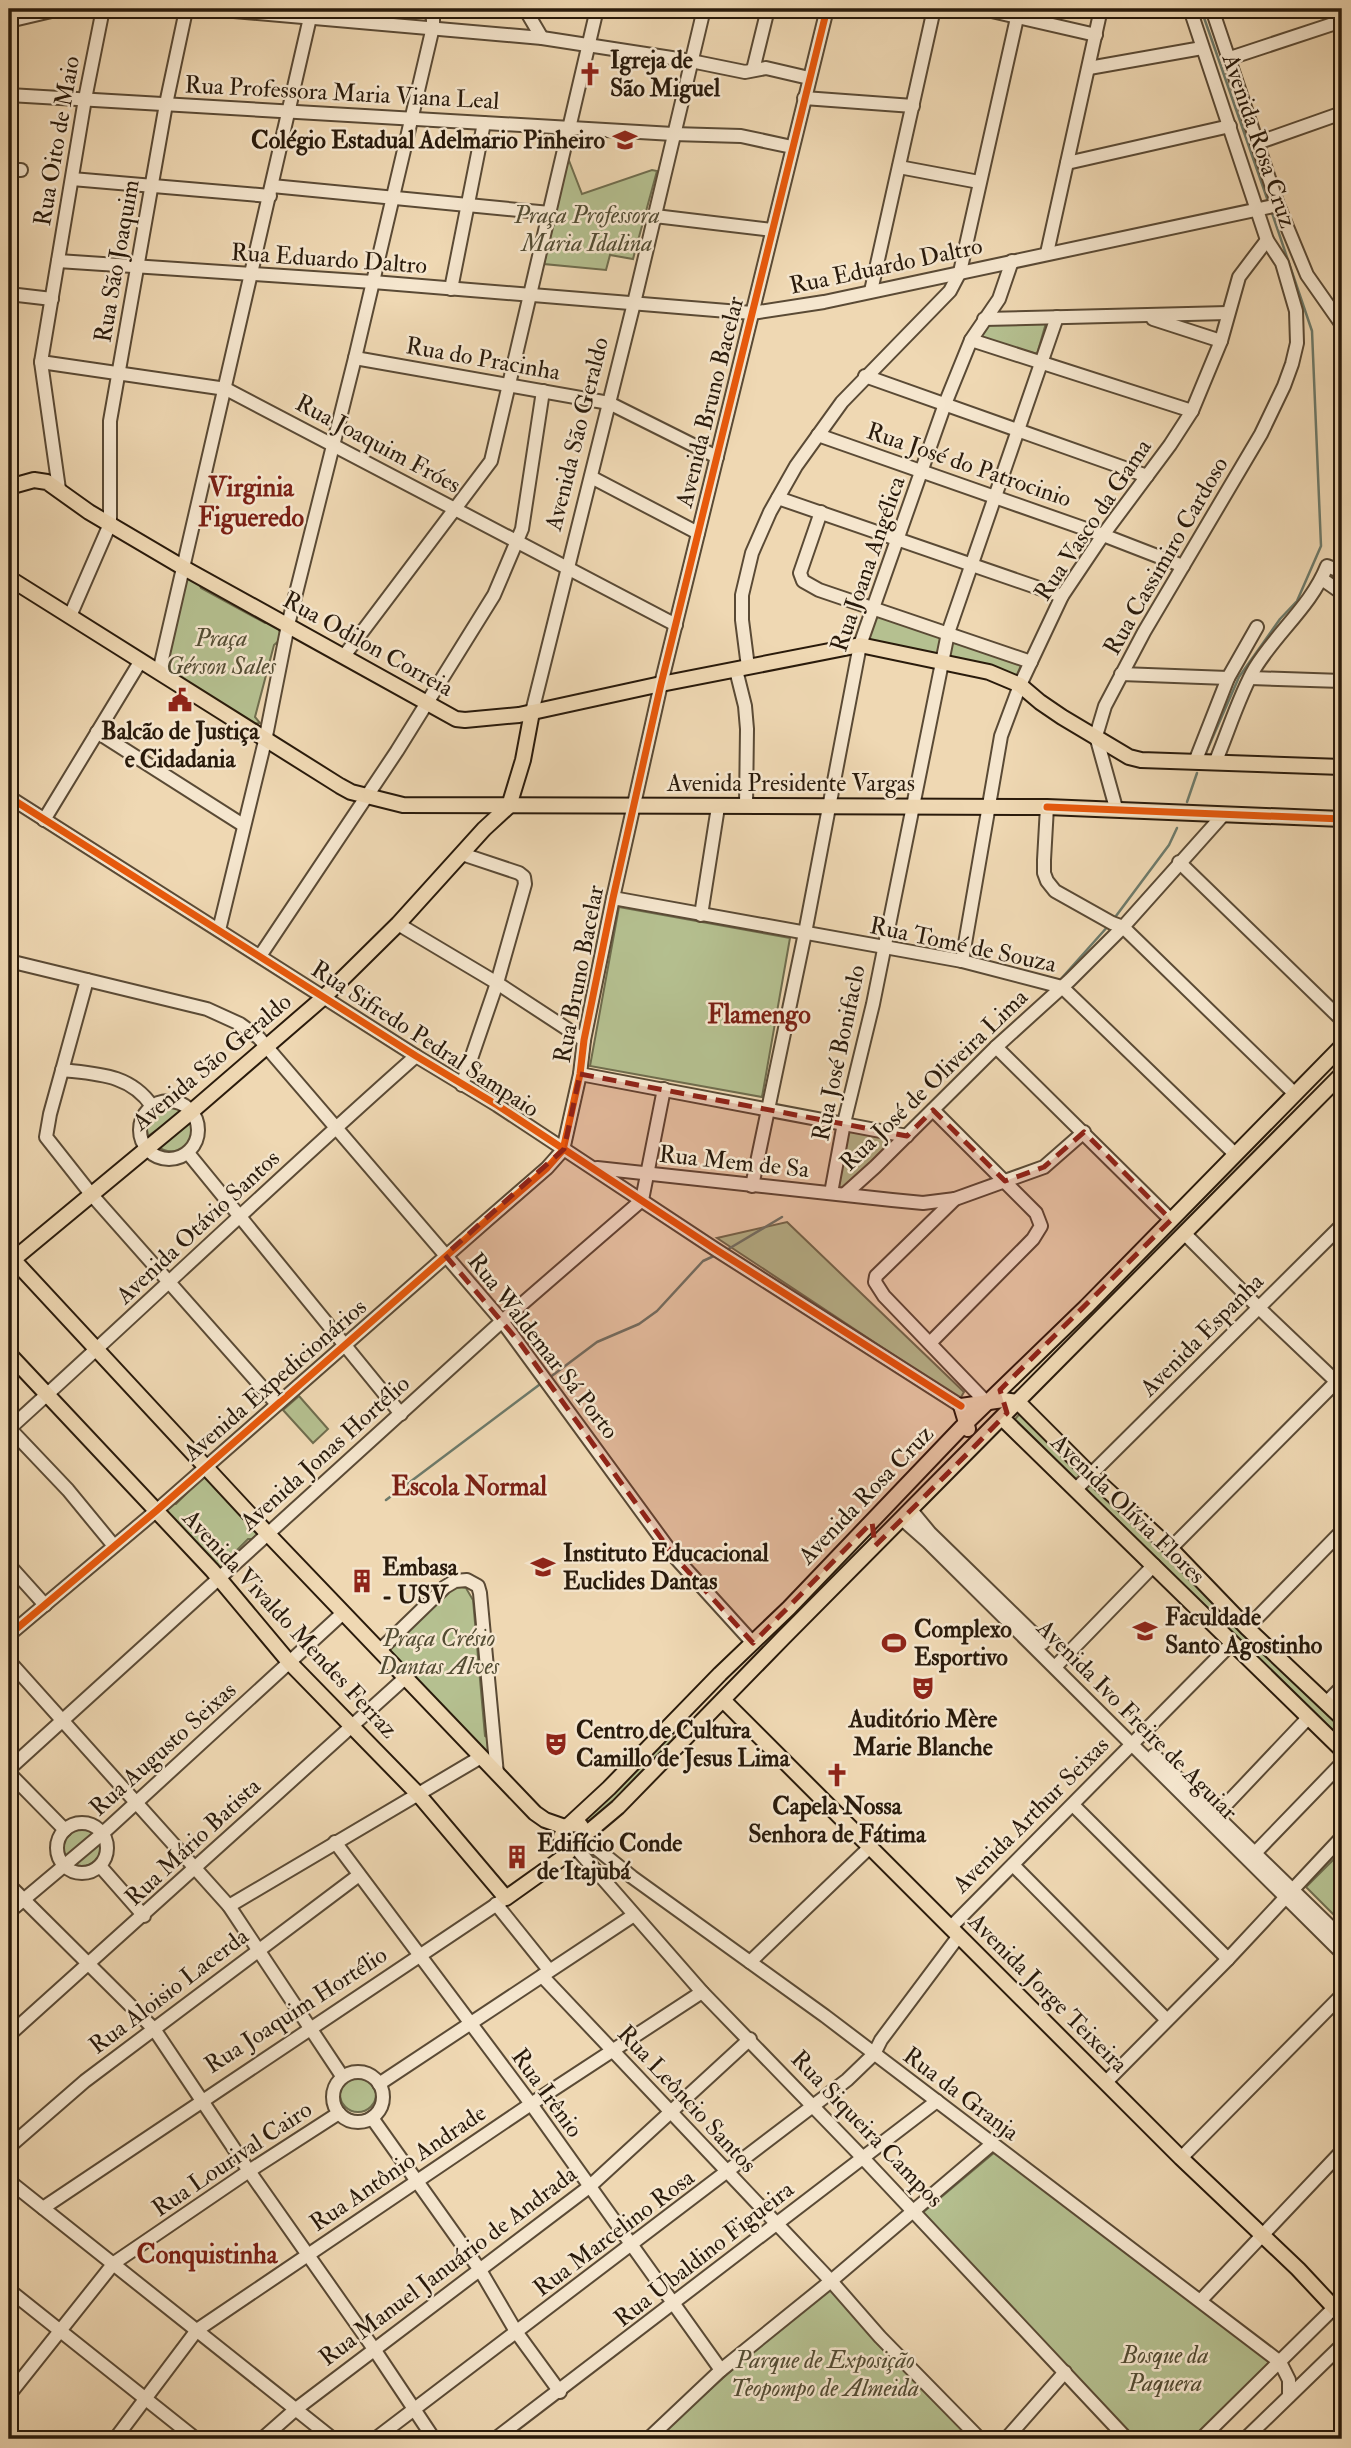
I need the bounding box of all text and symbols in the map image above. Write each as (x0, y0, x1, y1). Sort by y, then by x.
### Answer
place label: Igreja de São Miguel (610, 45, 721, 104)
street label: Avenida Rosa Cruz (1214, 49, 1303, 233)
street label: Rua Oito de Maio (27, 54, 87, 228)
church icon: Igreja de São Miguel (576, 60, 604, 88)
street label: Rua Professora Maria Viana Leal (184, 69, 500, 117)
place label: Colégio Estadual Adelmario Pinheiro (251, 125, 605, 156)
school or university icon: Colégio Estadual Adelmario Pinheiro (611, 126, 639, 154)
street label: Rua São Joaquim (87, 177, 147, 345)
park label: Praça Professora Maria Idalina (513, 200, 660, 259)
street label: Rua Eduardo Daltro (787, 230, 985, 302)
street label: Rua Eduardo Daltro (230, 237, 428, 281)
street label: Avenida Bruno Bacelar (669, 293, 751, 512)
street label: Rua do Pracinha (403, 330, 564, 388)
street label: Avenida São Geraldo (538, 334, 616, 535)
street label: Rua Joaquim Fróes (290, 387, 466, 501)
street label: Rua José do Patrocinio (863, 415, 1075, 515)
street label: Rua Vasco da Gama (1027, 432, 1159, 607)
street label: Rua Cassimiro Cardoso (1097, 451, 1235, 661)
street label: Rua Joana Angélica (823, 471, 913, 656)
district label: Virginia Figueredo (198, 472, 305, 535)
street label: Rua Odilon Correia (277, 584, 460, 704)
park label: Praça Gérson Sales (166, 623, 276, 682)
public building icon: Balcão de Justiça e Cidadania (166, 686, 194, 714)
place label: Balcão de Justiça e Cidadania (101, 716, 260, 775)
street label: Avenida Presidente Vargas (666, 768, 915, 799)
street label: Rua Bruno Bacelar (547, 882, 611, 1066)
street label: Rua Tomé de Souza (867, 910, 1060, 980)
street label: Rua Sifredo Pedral Sampaio (305, 954, 545, 1124)
street label: Rua José Bonifaclo (805, 962, 873, 1144)
street label: Rua José de Oliveira Lima (833, 981, 1035, 1178)
street label: Avenida São Geraldo (125, 986, 298, 1138)
district label: Flamengo (707, 999, 811, 1032)
street label: Rua Mem de Sa (657, 1139, 812, 1185)
street label: Avenida Otávio Santos (109, 1143, 287, 1312)
street label: Rua Waldemar Sá Porto (461, 1247, 625, 1445)
street label: Avenida Espanha (1133, 1266, 1271, 1404)
street label: Avenida Expedicionários (176, 1292, 373, 1469)
street label: Avenida Jonas Hortélio (233, 1368, 416, 1538)
street label: Avenida Rosa Cruz (791, 1418, 941, 1572)
street label: Avenida Olívia Flores (1043, 1426, 1212, 1591)
district label: Escola Normal (391, 1471, 547, 1503)
street label: Avenida Vivaldo Mendes Ferraz (175, 1502, 405, 1745)
place label: Instituto Educacional Euclides Dantas (563, 1538, 770, 1597)
place label: Embasa - USV (382, 1552, 459, 1611)
school or university icon: Instituto Educacional Euclides Dantas (529, 1553, 557, 1581)
building icon: Embasa - USV (348, 1567, 376, 1595)
place label: Faculdade Santo Agostinho (1165, 1602, 1323, 1661)
street label: Avenida Ivo Freire de Aguiar (1029, 1612, 1244, 1827)
place label: Complexo Esportivo (914, 1614, 1012, 1673)
school or university icon: Faculdade Santo Agostinho (1131, 1617, 1159, 1645)
park label: Praça Crésio Dantas Alves (378, 1623, 500, 1682)
sports icon: Complexo Esportivo (880, 1629, 908, 1657)
theatre icon: Auditório Mère Marie Blanche (909, 1674, 937, 1702)
street label: Rua Augusto Seixas (83, 1675, 243, 1823)
place label: Auditório Mère Marie Blanche (848, 1704, 997, 1763)
place label: Centro de Cultura Camillo de Jesus Lima (576, 1715, 791, 1774)
theatre icon: Centro de Cultura Camillo de Jesus Lima (542, 1730, 570, 1758)
street label: Avenida Arthur Seixas (945, 1730, 1116, 1901)
church icon: Capela Nossa Senhora de Fátima (823, 1761, 851, 1789)
street label: Rua Mário Batista (119, 1770, 268, 1913)
place label: Capela Nossa Senhora de Fátima (748, 1791, 927, 1850)
place label: Edifício Conde de Itajubá (537, 1828, 682, 1887)
building icon: Edifício Conde de Itajubá (503, 1843, 531, 1871)
street label: Avenida Jorge Teixeira (961, 1906, 1135, 2080)
street label: Rua Aloisio Lacerda (83, 1920, 256, 2061)
street label: Rua Joaquim Hortélio (199, 1939, 393, 2081)
street label: Rua Leôncio Santos (611, 2019, 763, 2179)
street label: Rua da Granja (897, 2040, 1026, 2148)
street label: Rua Irênio (504, 2042, 590, 2144)
street label: Rua Siqueira Campos (784, 2044, 950, 2214)
street label: Rua Lourival Cairo (146, 2094, 318, 2224)
street label: Rua Antônio Andrade (304, 2097, 492, 2239)
street label: Rua Manuel Januário de Andrada (313, 2158, 584, 2373)
street label: Rua Marcelino Rosa (527, 2162, 702, 2304)
street label: Rua Ubaldino Figueira (608, 2173, 801, 2334)
district label: Conquistinha (137, 2239, 279, 2272)
park label: Bosque da Paquera (1120, 2340, 1209, 2399)
park label: Parque de Exposição Teopompo de Almeida (731, 2345, 919, 2404)

